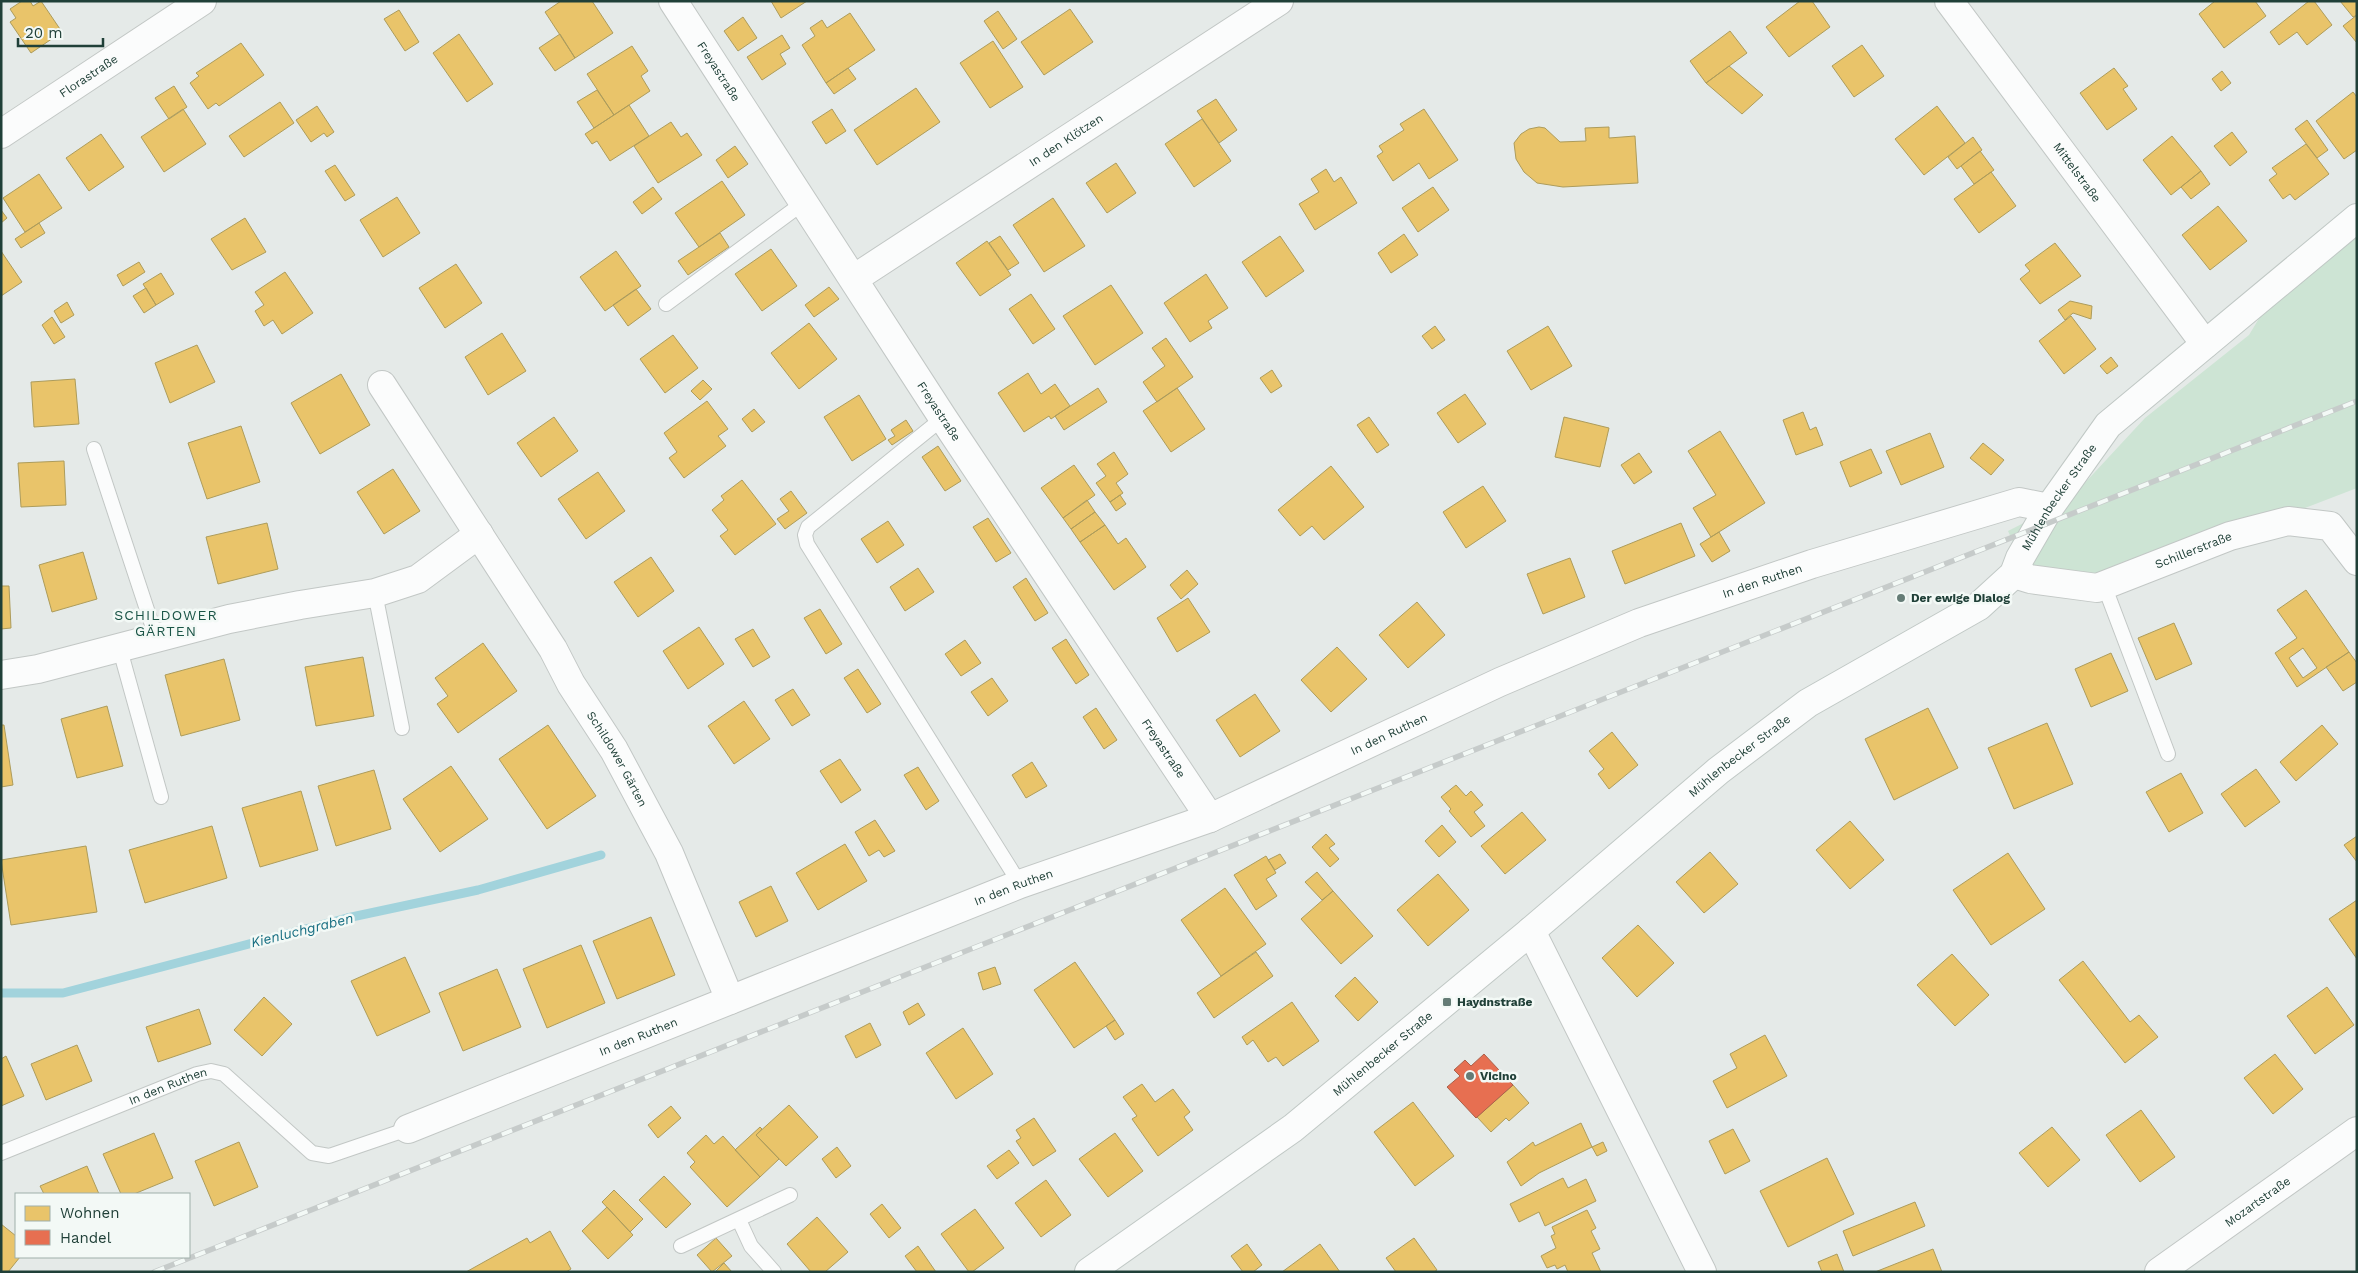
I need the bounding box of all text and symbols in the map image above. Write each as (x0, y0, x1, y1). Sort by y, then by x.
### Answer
scale bar (18, 15, 102, 47)
text: 20 m (25, 24, 63, 42)
street label: Freyastraße (694, 39, 743, 104)
street label: Florastraße (57, 52, 120, 100)
street label: In den Klötzen (1026, 111, 1106, 169)
street label: Mittelstraße (2050, 140, 2104, 205)
street label: Freyastraße (914, 379, 963, 444)
street label: Mühlenbecker Straße (2019, 441, 2099, 553)
street label: Schillerstraße (2153, 529, 2234, 572)
street label: In den Ruthen (1721, 561, 1804, 601)
place label: Der ewige Dialog (1911, 591, 2010, 605)
marker: Der ewige Dialog (1895, 592, 1907, 604)
district label: SCHILDOWER GÄRTEN (114, 607, 218, 639)
street label: Schildower Gärten (584, 709, 650, 809)
street label: In den Ruthen (1348, 710, 1430, 758)
street label: Mühlenbecker Straße (1686, 712, 1793, 800)
street label: Freyastraße (1139, 716, 1188, 781)
street label: In den Ruthen (972, 866, 1055, 909)
water label: Kienluchgraben (249, 910, 355, 950)
place label: Haydnstraße (1457, 995, 1532, 1009)
marker: Haydnstraße (1441, 996, 1453, 1008)
street label: Mühlenbecker Straße (1330, 1009, 1435, 1099)
street label: In den Ruthen (597, 1015, 679, 1059)
street label: In den Ruthen (127, 1065, 208, 1108)
place label: Vicino (1480, 1069, 1517, 1083)
marker: Vicino (1464, 1070, 1476, 1082)
street label: Mozartstraße (2222, 1174, 2293, 1230)
legend (15, 1193, 190, 1258)
text: Wohnen (60, 1204, 119, 1222)
text: Handel (60, 1229, 112, 1247)

